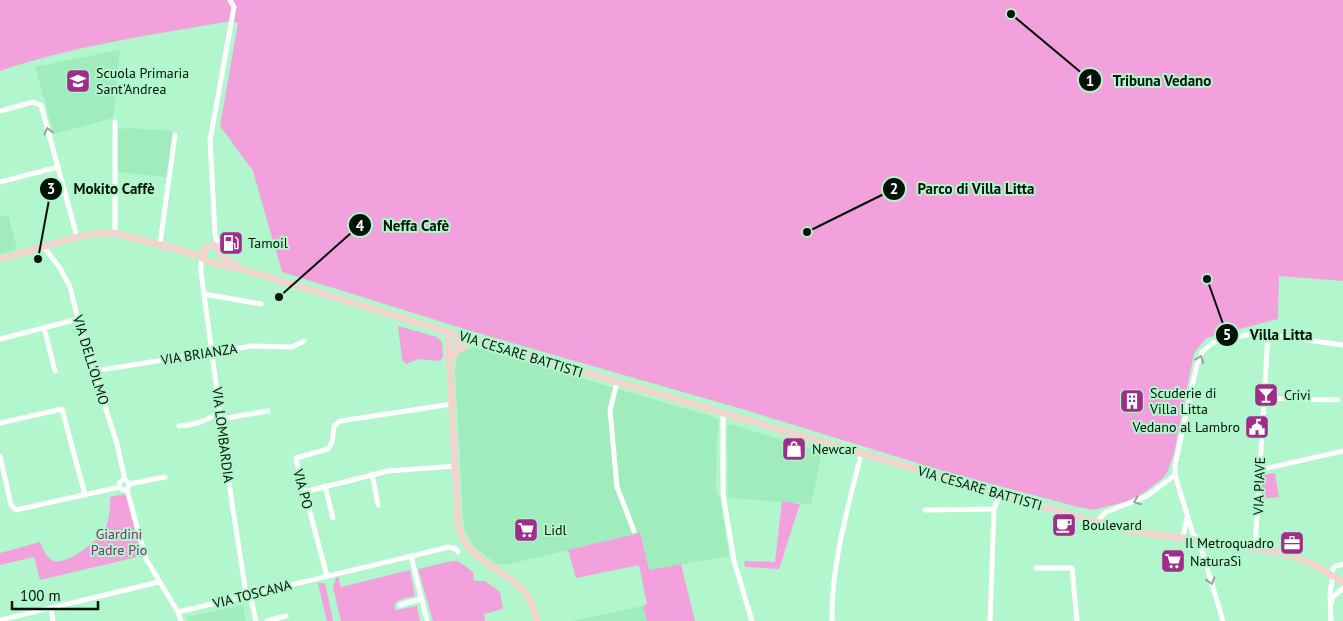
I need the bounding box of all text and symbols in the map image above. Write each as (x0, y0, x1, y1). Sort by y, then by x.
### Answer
place label: Scuola Primaria Sant'Andrea (96, 64, 189, 98)
callout: Tribuna Vedano (1078, 65, 1222, 95)
school or university icon: Scuola Primaria Sant'Andrea (65, 68, 91, 94)
text: 1 (1086, 71, 1094, 90)
text: Tribuna Vedano (1113, 71, 1211, 90)
one-way arrow (43, 127, 54, 136)
callout: Mokito Caffè (39, 174, 165, 204)
callout: Parco di Villa Litta (882, 174, 1044, 204)
text: 3 (47, 179, 55, 198)
text: Mokito Caffè (73, 179, 155, 198)
text: 2 (890, 179, 898, 198)
text: Parco di Villa Litta (917, 179, 1035, 198)
callout: Neffa Cafè (348, 210, 459, 240)
text: 4 (356, 216, 365, 235)
text: Neffa Cafè (383, 216, 449, 235)
fuel station icon: Tamoil (218, 230, 244, 256)
place label: Tamoil (248, 234, 288, 252)
street label: VIA DELL'OLMO (69, 312, 113, 407)
callout: Villa Litta (1214, 320, 1322, 350)
text: 5 (1223, 325, 1231, 344)
text: Villa Litta (1249, 325, 1312, 344)
street label: VIA CESARE BATTISTI (456, 326, 585, 381)
street label: VIA BRIANZA (159, 339, 239, 369)
one-way arrow (1194, 355, 1204, 364)
bar icon: Crivi (1253, 382, 1279, 408)
place label: Scuderie di Villa Litta (1149, 384, 1217, 418)
street label: VIA LOMBARDIA (208, 385, 238, 485)
place label: Crivi (1284, 386, 1311, 404)
building icon: Scuderie di Villa Litta (1119, 388, 1145, 414)
public building icon: Vedano al Lambro (1244, 414, 1270, 440)
place label: Vedano al Lambro (1132, 418, 1240, 436)
shop icon: Newcar (781, 436, 807, 462)
place label: Newcar (812, 440, 857, 458)
street label: VIA PIAVE (1249, 457, 1269, 516)
street label: VIA CESARE BATTISTI (915, 461, 1044, 514)
street label: VIA PO (289, 466, 317, 511)
one-way arrow (1133, 494, 1142, 505)
cafe icon: Boulevard (1051, 512, 1077, 538)
place label: Boulevard (1082, 516, 1142, 534)
supermarket icon: Lidl (513, 517, 539, 543)
place label: Lidl (544, 521, 567, 539)
park label: Giardini Padre Pio (91, 525, 147, 559)
office icon: Il Metroquadro (1279, 530, 1305, 556)
place label: Il Metroquadro (1185, 534, 1274, 552)
supermarket icon: NaturaSì (1160, 548, 1186, 574)
place label: NaturaSì (1190, 552, 1242, 570)
street label: VIA TOSCANA (210, 575, 294, 613)
one-way arrow (1205, 576, 1215, 585)
scale bar (12, 578, 99, 610)
text: 100 m (20, 586, 61, 605)

